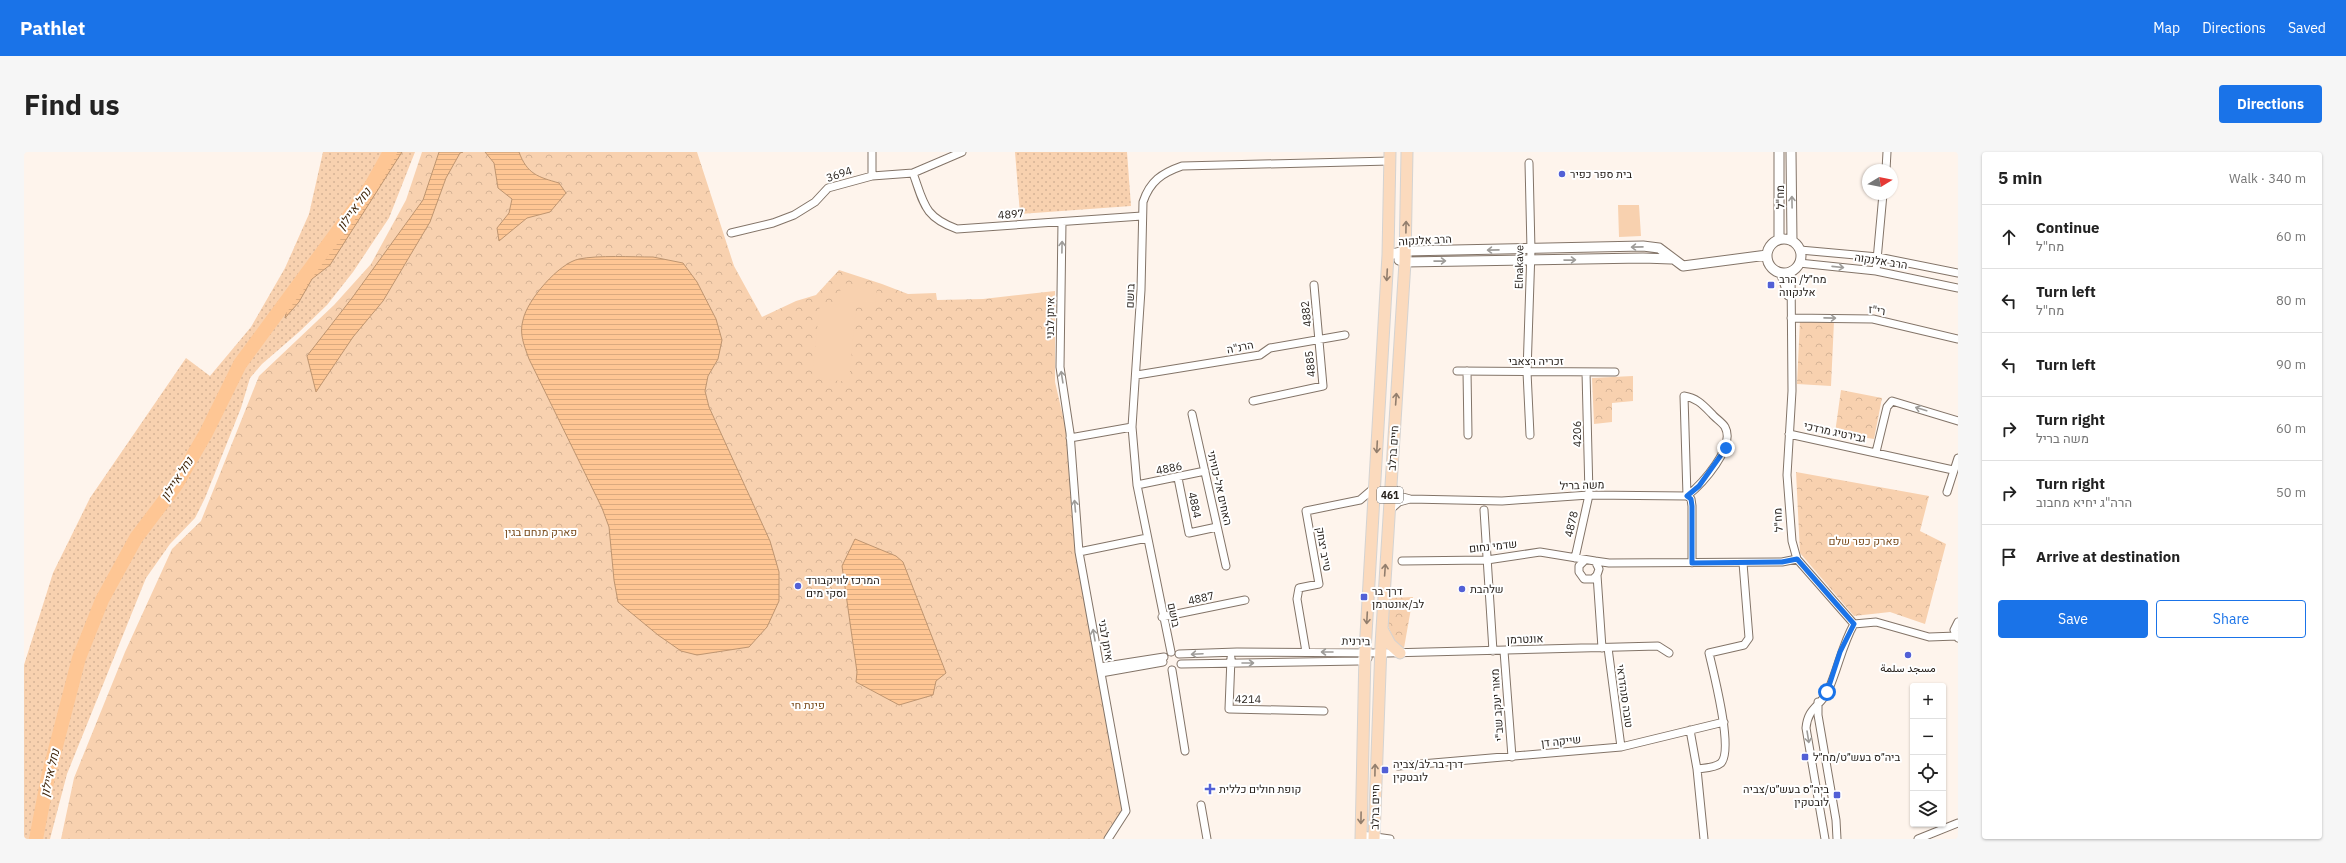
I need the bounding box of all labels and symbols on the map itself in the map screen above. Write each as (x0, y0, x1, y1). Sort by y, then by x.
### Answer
street label: 3694 (824, 163, 854, 185)
north arrow (1862, 164, 1898, 200)
place label: בית ספר כפיר (1570, 167, 1632, 181)
marker: בית ספר כפיר (1557, 169, 1567, 179)
water label: נחל איילון (333, 183, 375, 233)
street label: מח"ל (1773, 185, 1787, 209)
one-way arrow (1788, 196, 1796, 209)
street label: 4897 (997, 206, 1025, 222)
one-way arrow (1402, 221, 1410, 234)
street label: הרב אלנקוה (1398, 232, 1452, 248)
one-way arrow (1058, 241, 1066, 254)
one-way arrow (1631, 243, 1644, 251)
street label: Elnakave (1512, 245, 1526, 289)
one-way arrow (1487, 246, 1500, 254)
street label: הרב אלנקוה (1853, 250, 1909, 272)
one-way arrow (1563, 256, 1576, 263)
one-way arrow (1433, 257, 1446, 265)
one-way arrow (1831, 263, 1844, 271)
one-way arrow (1383, 268, 1391, 281)
place label: מח״ל/ הרב אלנקווה (1779, 272, 1826, 299)
marker: מח״ל/ הרב אלנקווה (1766, 280, 1776, 290)
street label: בושם (1123, 283, 1137, 309)
street label: איתן לבני (1043, 297, 1057, 339)
street label: 4882 (1297, 300, 1315, 328)
street label: רי"ז (1868, 302, 1886, 318)
one-way arrow (1823, 314, 1836, 322)
street label: הרנ"ה (1225, 338, 1255, 356)
street label: 4885 (1302, 350, 1318, 378)
street label: זכריה רצאבי (1508, 354, 1564, 368)
one-way arrow (1058, 371, 1066, 384)
one-way arrow (1392, 393, 1400, 406)
one-way arrow (1915, 405, 1928, 412)
street label: גבירטיג מרדכי (1803, 419, 1867, 445)
street label: 4206 (1570, 421, 1584, 447)
street label: חיים ברלב (1384, 425, 1402, 471)
route end (1717, 439, 1735, 457)
one-way arrow (1373, 440, 1380, 453)
street label: האחים אל-כוויתי (1205, 449, 1235, 527)
water label: נחל איילון (157, 453, 197, 503)
street label: 4886 (1155, 459, 1183, 477)
street label: משה בריל (1559, 477, 1605, 493)
road number: 461 (1377, 487, 1403, 503)
street label: 4884 (1185, 491, 1205, 520)
one-way arrow (1072, 500, 1079, 513)
street label: מח"ל (1770, 508, 1786, 532)
street label: 4878 (1561, 510, 1581, 538)
park label: פארק מנחם בגין (505, 525, 577, 539)
street label: טייב יצחק (1313, 526, 1335, 572)
park label: פארק כפר שלם (1829, 534, 1899, 548)
street label: שדמי נחום (1468, 537, 1518, 555)
one-way arrow (1382, 564, 1389, 577)
place label: המרכז לוויקבורד וסקי מים (806, 573, 880, 600)
marker: המרכז לוויקבורד וסקי מים (793, 581, 803, 591)
place label: שלהבת (1470, 582, 1504, 596)
place label: דרך בר לב/אונטרמן (1372, 584, 1425, 611)
marker: שלהבת (1457, 584, 1467, 594)
street label: 4887 (1187, 588, 1215, 608)
marker: דרך בר לב/אונטרמן (1359, 592, 1369, 602)
street label: בושם (1165, 601, 1183, 629)
one-way arrow (1363, 611, 1370, 624)
street label: איתן לבני (1095, 618, 1117, 662)
one-way arrow (1090, 629, 1098, 642)
street label: אונטרמן (1506, 631, 1544, 647)
street label: בירנית (1342, 634, 1371, 648)
one-way arrow (1321, 648, 1334, 656)
one-way arrow (1191, 650, 1204, 657)
marker: مسجد سلمة (1903, 650, 1913, 660)
one-way arrow (1241, 659, 1254, 667)
place label: مسجد سلمة (1880, 661, 1936, 675)
street label: טובה סנהדראי (1614, 663, 1636, 729)
street label: מאור יעקב שב"י (1487, 668, 1507, 742)
route start (1818, 683, 1836, 701)
street label: 4214 (1235, 692, 1262, 706)
park label: פינת חי (791, 698, 825, 712)
one-way arrow (1804, 730, 1812, 743)
street label: שייקה דן (1540, 732, 1582, 750)
water label: נחל איילון (37, 746, 63, 798)
place label: ביה״ס בעש״ט/מח״ל (1813, 750, 1900, 764)
marker: ביה״ס בעש״ט/מח״ל (1800, 752, 1810, 762)
place label: דרך בר לב/צביה לובטקין (1393, 757, 1463, 784)
one-way arrow (1371, 764, 1379, 777)
marker: דרך בר לב/צביה לובטקין (1380, 765, 1390, 775)
place label: קופת חולים כללית (1219, 782, 1301, 796)
place label: ביה״ס בעש״ט/צביה לובטקין (1743, 782, 1829, 809)
marker: קופת חולים כללית (1204, 783, 1216, 795)
street label: חיים ברלב (1368, 784, 1382, 830)
marker: ביה״ס בעש״ט/צביה לובטקין (1832, 790, 1842, 800)
one-way arrow (1357, 811, 1365, 824)

